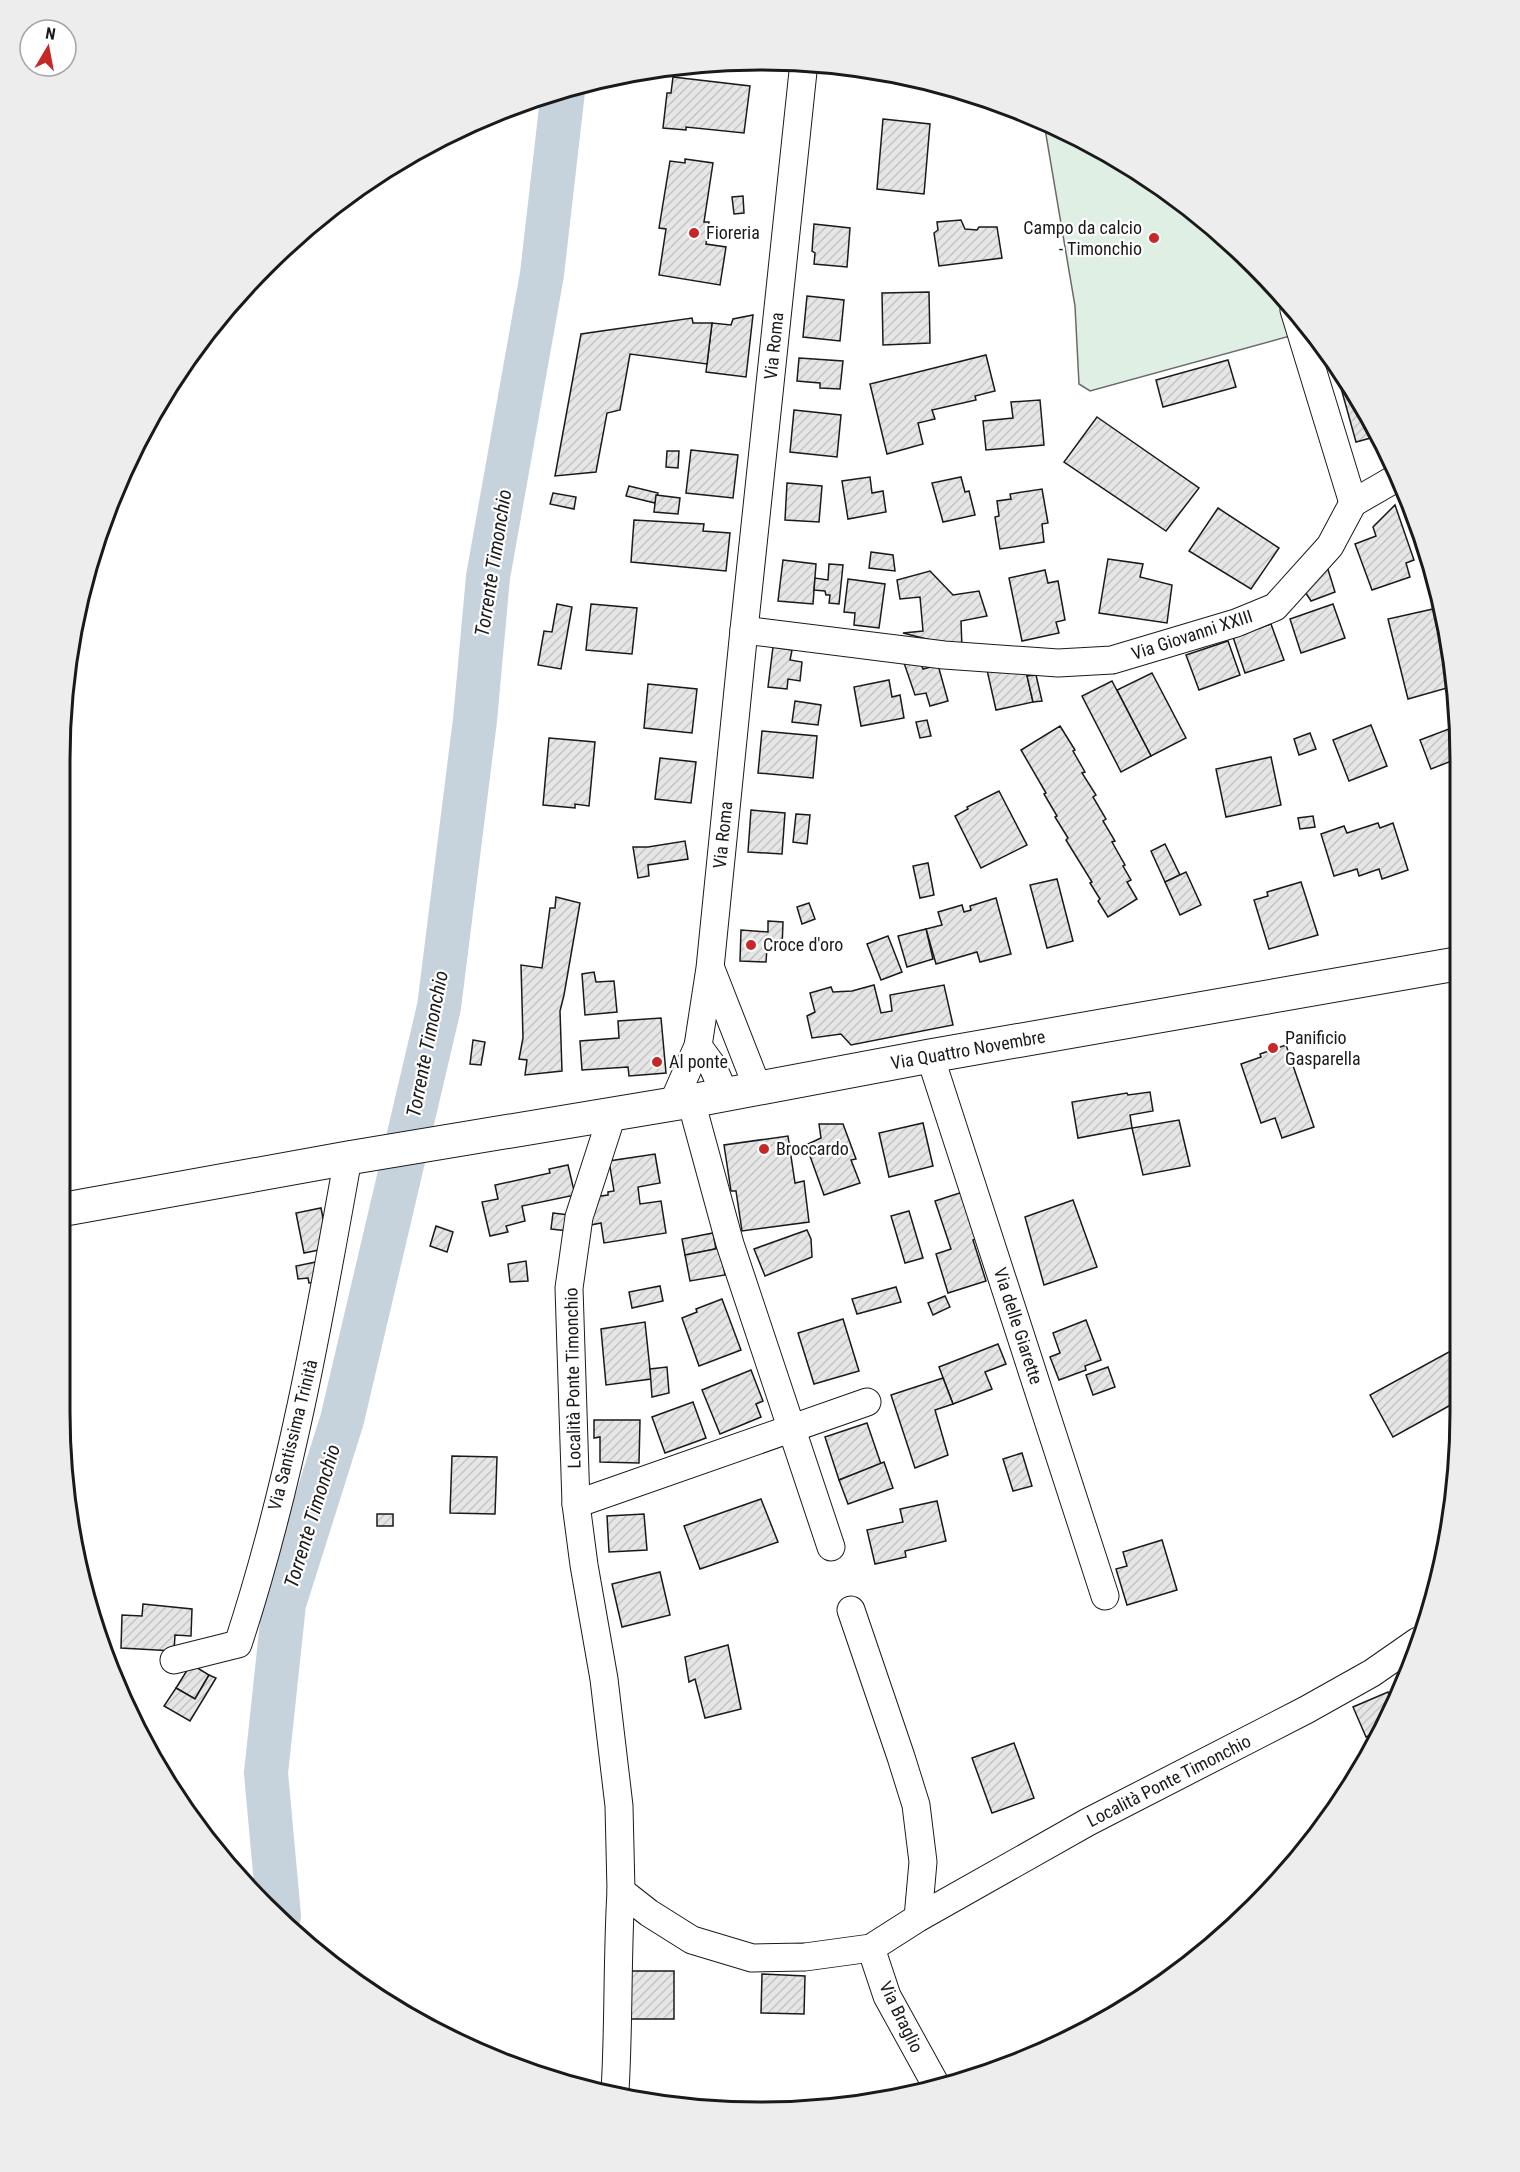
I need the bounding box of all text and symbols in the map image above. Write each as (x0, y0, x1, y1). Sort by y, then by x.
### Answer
north arrow (18, 18, 78, 78)
text: N (44, 24, 57, 44)
place label: Campo da calcio - Timonchio (1023, 217, 1142, 259)
place label: Fioreria (706, 222, 760, 243)
marker: Fioreria (687, 226, 701, 240)
marker: Campo da calcio - Timonchio (1147, 231, 1161, 245)
street label: Via Roma (760, 311, 787, 381)
water label: Torrente Timonchio (470, 488, 516, 638)
street label: Via Giovanni XXIII (1129, 605, 1255, 664)
street label: Via Roma (709, 800, 736, 870)
place label: Croce d'oro (763, 934, 843, 955)
marker: Croce d'oro (744, 938, 758, 952)
water label: Torrente Timonchio (401, 969, 453, 1119)
street label: Via Quattro Novembre (889, 1026, 1047, 1073)
place label: Panificio Gasparella (1285, 1027, 1361, 1069)
marker: Panificio Gasparella (1266, 1041, 1280, 1055)
place label: Al ponte (669, 1051, 728, 1072)
marker: Al ponte (650, 1055, 664, 1069)
place label: Broccardo (776, 1138, 849, 1159)
marker: Broccardo (757, 1142, 771, 1156)
street label: Via delle Giarette (990, 1265, 1047, 1387)
street label: Località Ponte Timonchio (560, 1287, 585, 1469)
street label: Via Santissima Trinità (264, 1357, 321, 1512)
water label: Torrente Timonchio (279, 1441, 345, 1591)
street label: Località Ponte Timonchio (1083, 1730, 1254, 1831)
street label: Via Braglio (875, 1978, 928, 2056)

